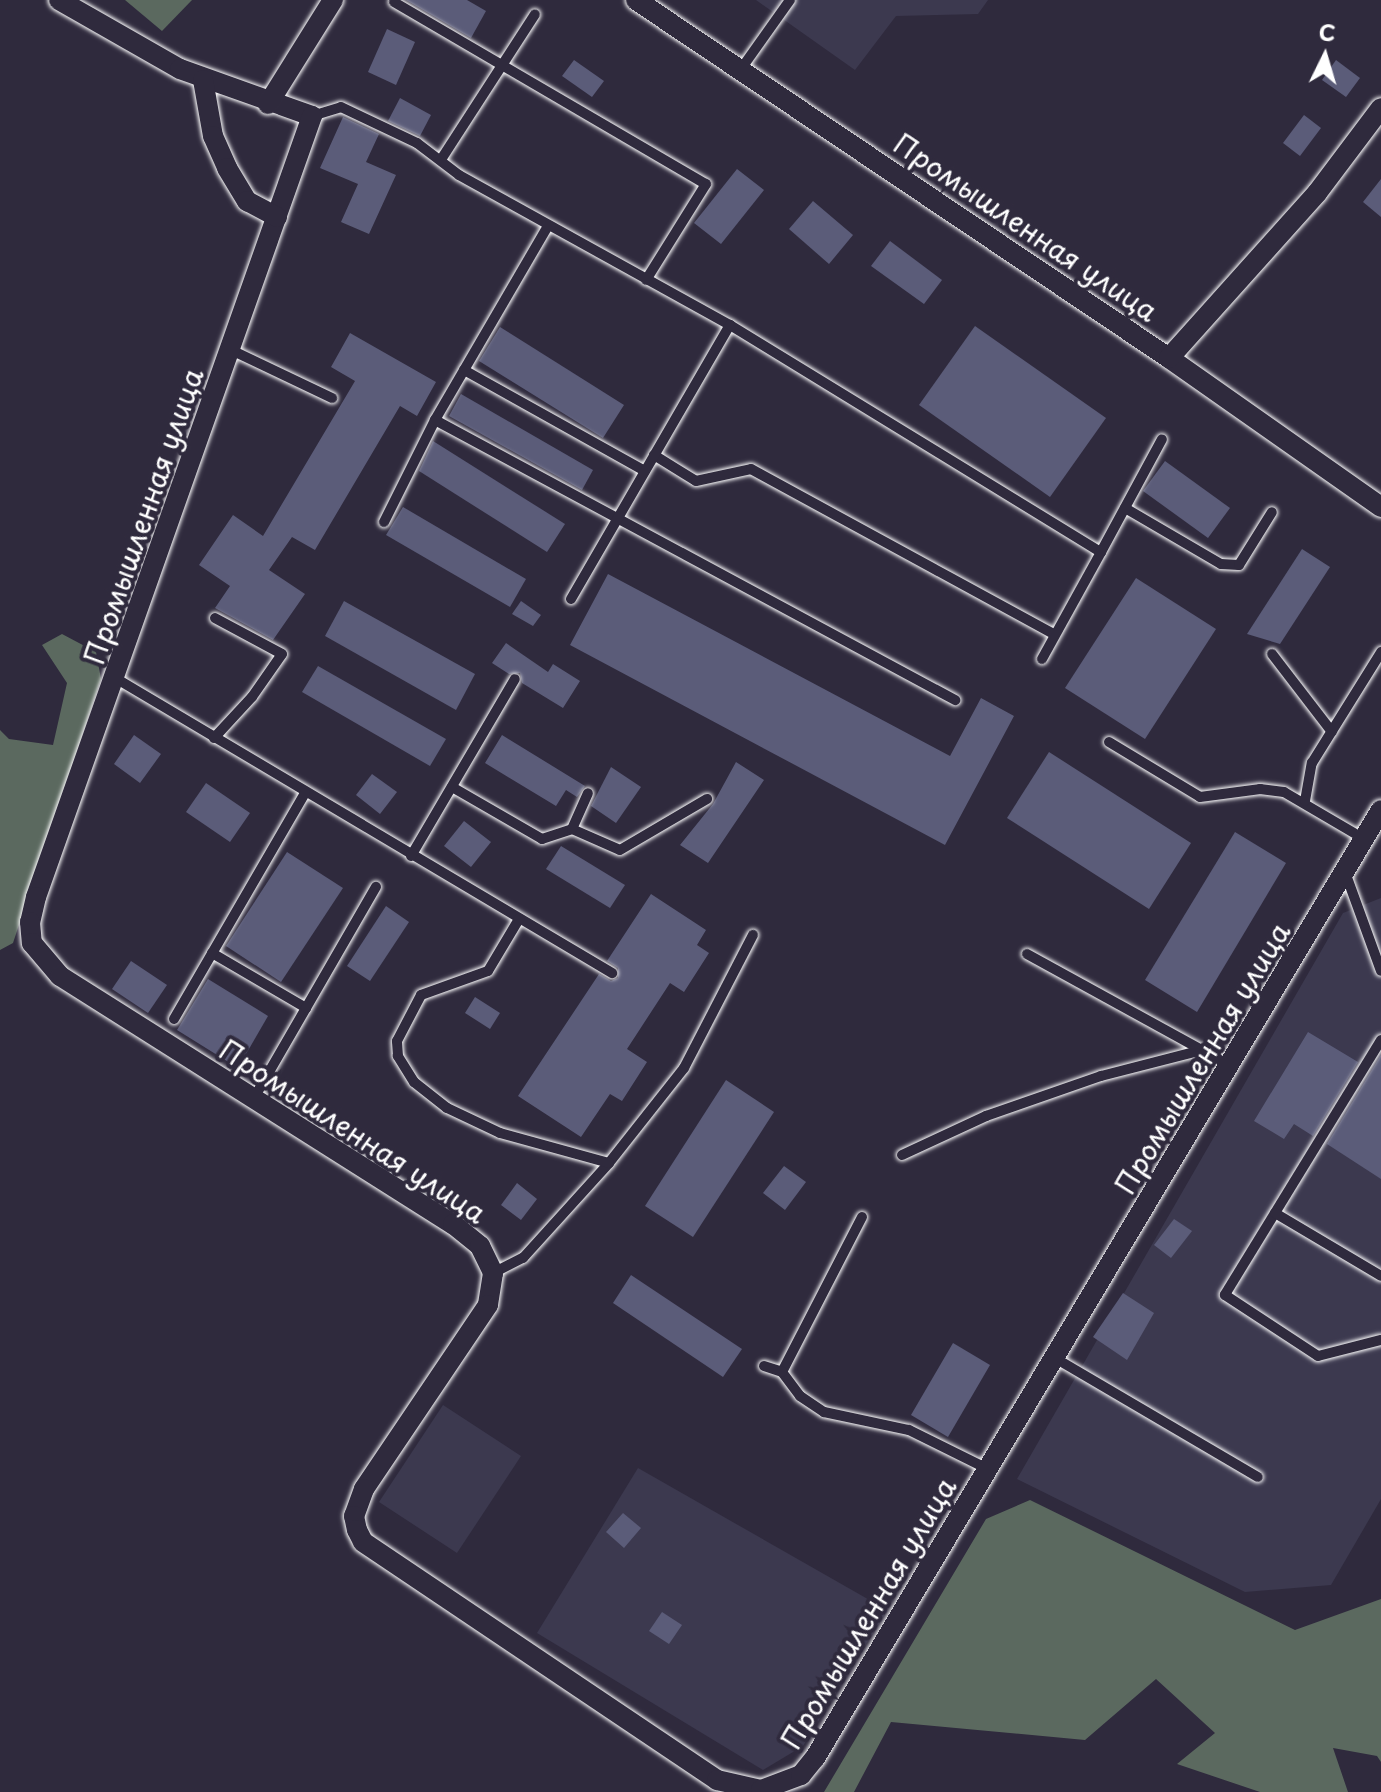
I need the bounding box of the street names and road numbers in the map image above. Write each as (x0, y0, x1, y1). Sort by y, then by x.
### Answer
street label: Промышленная улица (887, 126, 1165, 328)
street label: Промышленная улица (76, 363, 210, 669)
street label: Промышленная улица (1107, 915, 1297, 1201)
street label: Промышленная улица (213, 1032, 493, 1230)
street label: Промышленная улица (773, 1470, 963, 1756)

